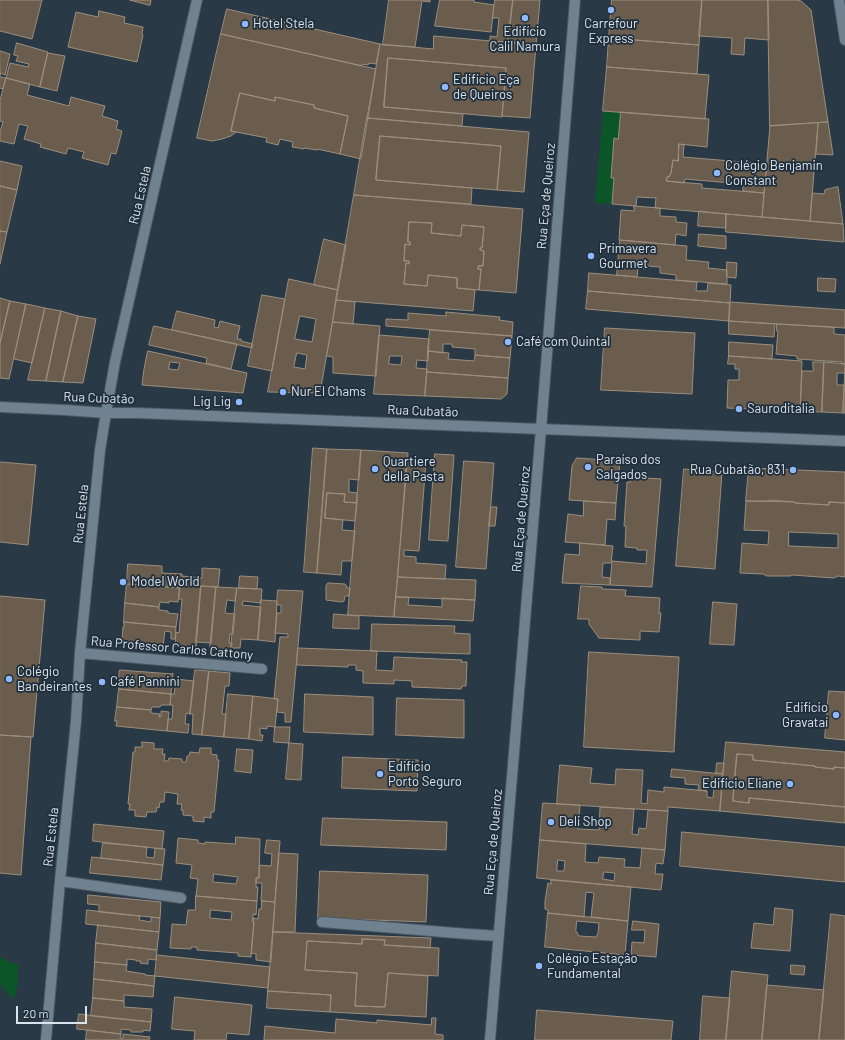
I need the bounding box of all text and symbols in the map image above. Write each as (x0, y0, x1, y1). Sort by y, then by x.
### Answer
marker: Carrefour Express (606, 5, 616, 15)
marker: Edifício Calil Namura (520, 13, 530, 23)
place label: Hotel Stela (253, 16, 314, 32)
place label: Carrefour Express (584, 16, 638, 47)
marker: Hotel Stela (240, 19, 250, 29)
place label: Edifício Calil Namura (490, 24, 560, 55)
place label: Edifício Eça de Queiros (453, 72, 520, 103)
marker: Edifício Eça de Queiros (440, 82, 450, 92)
street label: Rua Eça de Queiroz (534, 142, 558, 250)
place label: Colégio Benjamin Constant (725, 158, 823, 189)
street label: Rua Estela (126, 164, 154, 226)
marker: Colégio Benjamin Constant (712, 168, 722, 178)
place label: Primavera Gourmet (599, 241, 656, 272)
marker: Primavera Gourmet (586, 251, 596, 261)
place label: Café com Quintal (516, 334, 610, 350)
marker: Café com Quintal (503, 337, 513, 347)
place label: Nur El Chams (291, 384, 366, 400)
marker: Nur El Chams (278, 387, 288, 397)
street label: Rua Cubatão (63, 389, 135, 407)
place label: Lig Lig (193, 394, 231, 410)
marker: Lig Lig (234, 397, 244, 407)
place label: Sauroditalia (747, 401, 815, 417)
street label: Rua Cubatão (387, 402, 459, 420)
marker: Sauroditalia (734, 404, 744, 414)
place label: Paraíso dos Salgados (596, 452, 661, 483)
place label: Quartiere della Pasta (383, 454, 444, 485)
marker: Paraíso dos Salgados (583, 462, 593, 472)
place label: Rua Cubatão, 831 (690, 462, 785, 478)
marker: Quartiere della Pasta (370, 464, 380, 474)
street label: Rua Eça de Queiroz (509, 465, 533, 573)
marker: Rua Cubatão, 831 (788, 465, 798, 475)
street label: Rua Estela (70, 484, 92, 544)
place label: Model World (131, 574, 200, 590)
marker: Model World (118, 577, 128, 587)
street label: Rua Professor Carlos Cattony (90, 633, 254, 663)
place label: Colégio Bandeirantes (17, 664, 92, 695)
marker: Colégio Bandeirantes (4, 674, 14, 684)
place label: Café Pannini (110, 674, 180, 690)
marker: Café Pannini (97, 677, 107, 687)
place label: Edifício Gravataí (782, 700, 828, 731)
marker: Edifício Gravataí (831, 710, 841, 720)
place label: Edifício Porto Seguro (388, 759, 462, 790)
marker: Edifício Porto Seguro (375, 769, 385, 779)
place label: Edifício Eliane (702, 776, 782, 792)
marker: Edifício Eliane (785, 779, 795, 789)
street label: Rua Eça de Queiroz (481, 788, 505, 896)
street label: Rua Estela (40, 807, 62, 867)
place label: Deli Shop (559, 814, 612, 830)
marker: Deli Shop (546, 817, 556, 827)
place label: Colégio Estação Fundamental (547, 951, 638, 982)
marker: Colégio Estação Fundamental (534, 961, 544, 971)
scale bar (18, 998, 89, 1024)
text: 20 m (23, 1006, 49, 1020)

